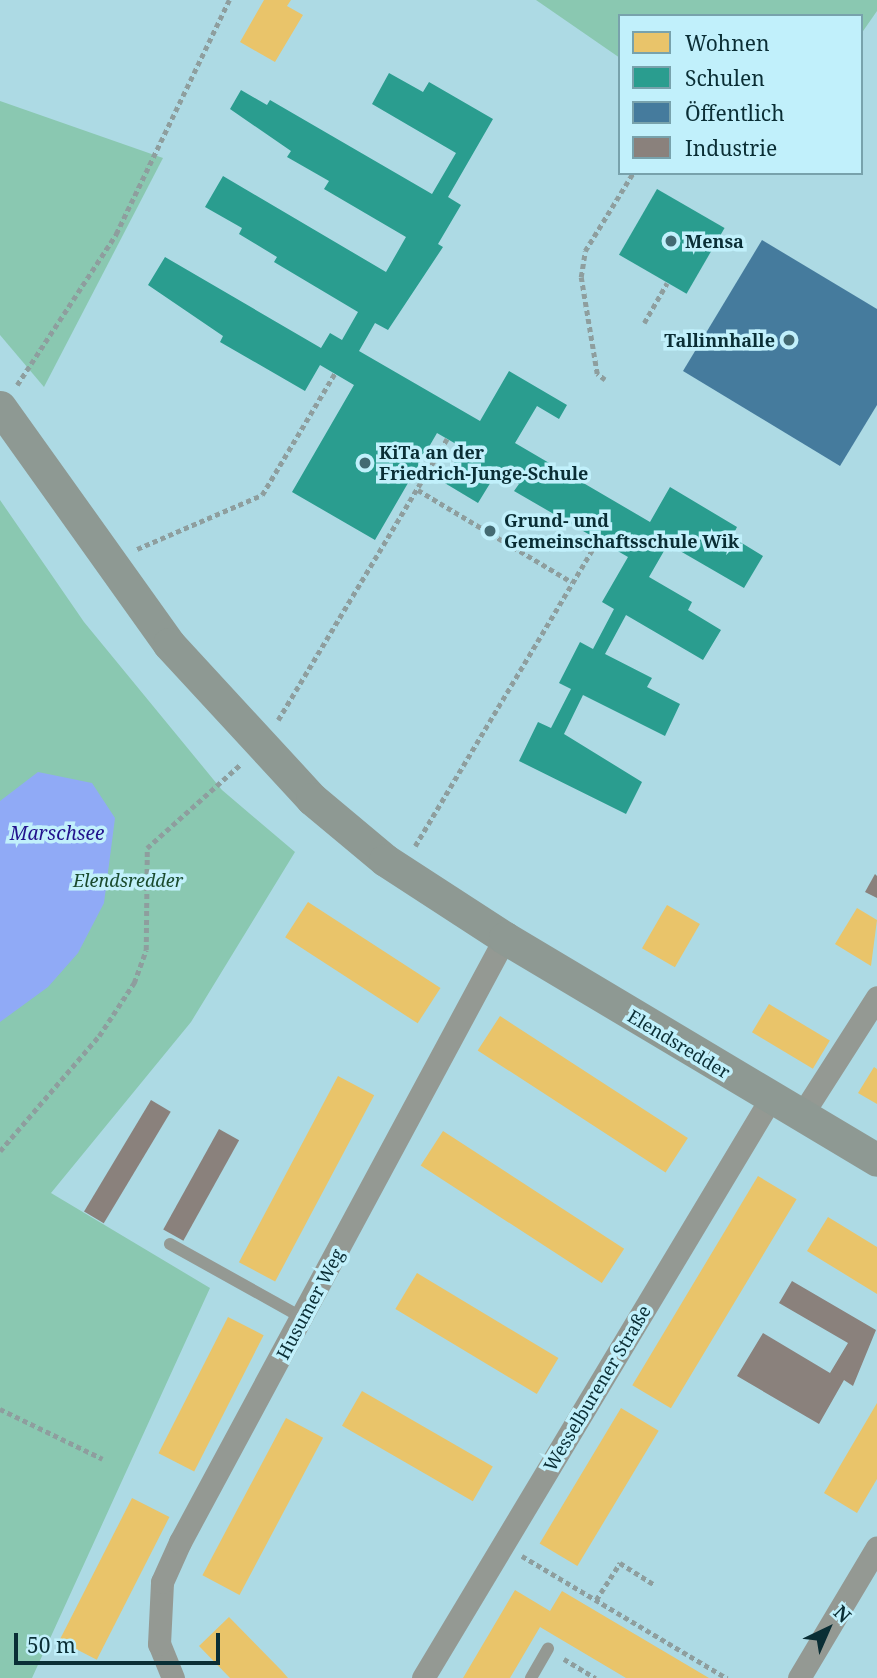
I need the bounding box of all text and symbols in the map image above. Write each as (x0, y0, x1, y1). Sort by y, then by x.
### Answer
legend (618, 14, 863, 175)
text: Wohnen (685, 29, 770, 57)
text: Schulen (685, 64, 765, 92)
text: Öffentlich (685, 99, 785, 127)
text: Industrie (685, 134, 777, 162)
place label: Mensa (685, 230, 744, 252)
marker: Mensa (663, 233, 679, 249)
place label: Tallinnhalle (664, 329, 775, 351)
marker: Tallinnhalle (781, 332, 797, 348)
place label: KiTa an der Friedrich-Junge-Schule (379, 442, 588, 484)
marker: KiTa an der Friedrich-Junge-Schule (357, 455, 373, 471)
place label: Grund- und Gemeinschaftsschule Wik (504, 510, 739, 552)
marker: Grund- und Gemeinschaftsschule Wik (482, 523, 498, 539)
water label: Marschsee (10, 823, 104, 845)
park label: Elendsredder (73, 869, 183, 891)
street label: Elendsredder (624, 1005, 734, 1083)
street label: Husumer Weg (272, 1245, 348, 1363)
street label: Wesselburener Straße (539, 1301, 655, 1475)
north arrow (793, 1594, 863, 1664)
text: N (828, 1599, 857, 1628)
scale bar (18, 1618, 224, 1662)
text: 50 m (27, 1631, 76, 1659)

